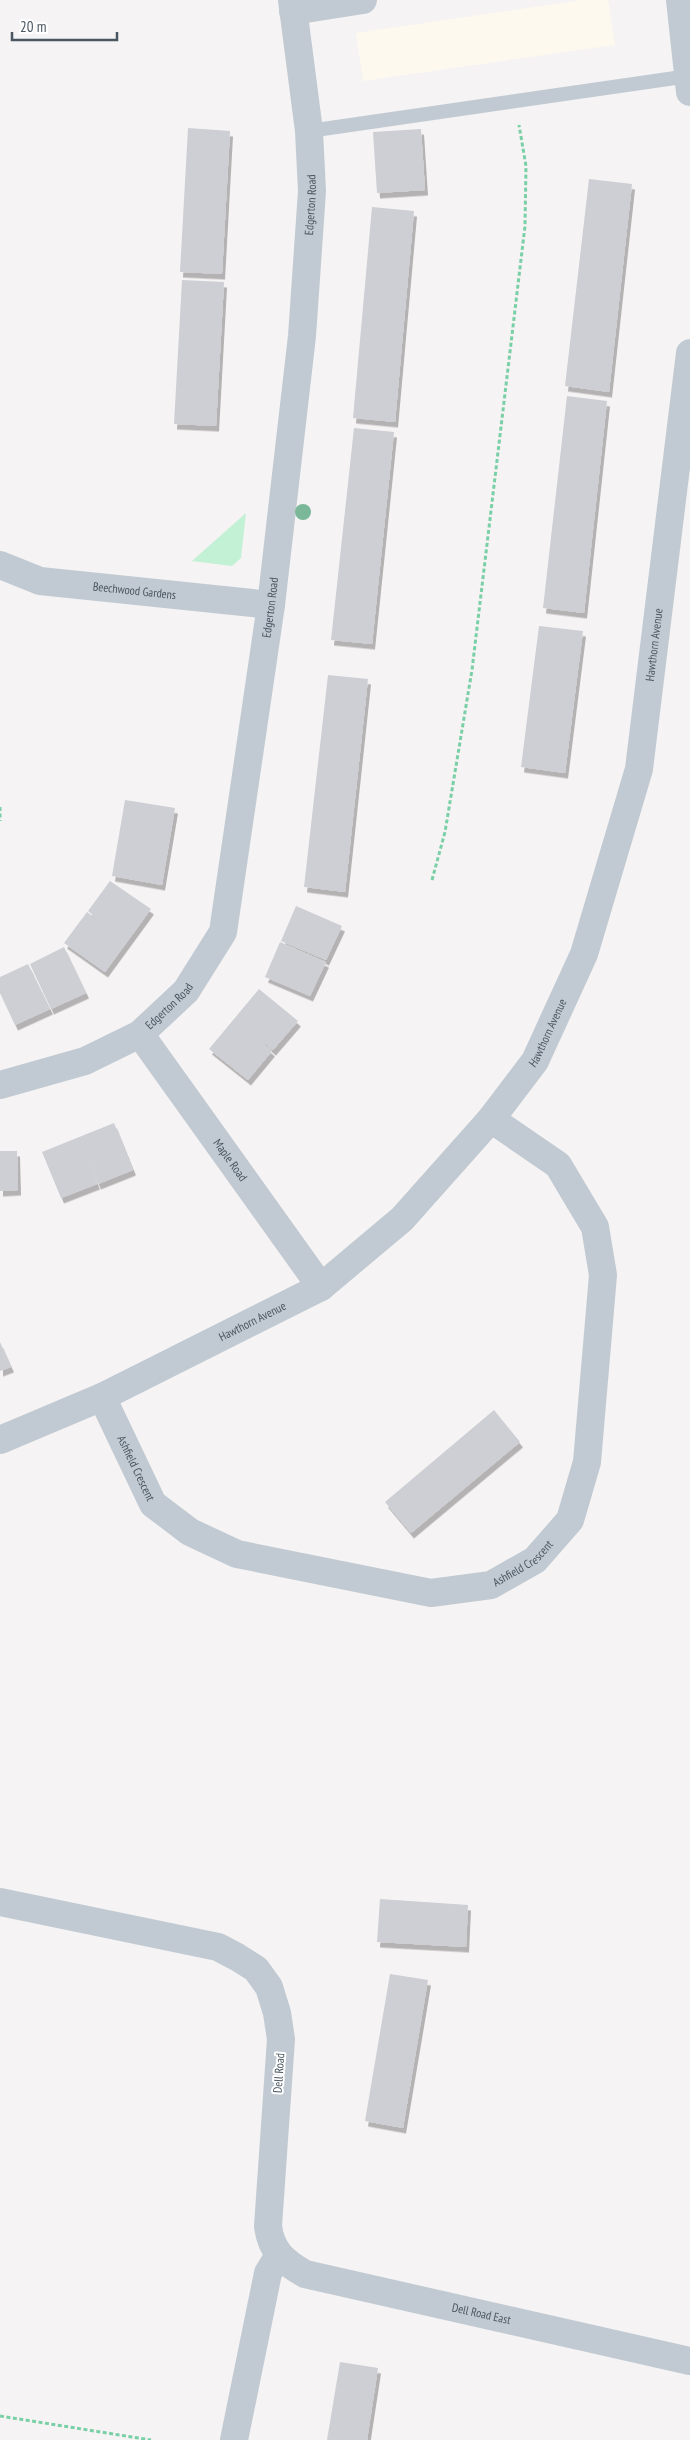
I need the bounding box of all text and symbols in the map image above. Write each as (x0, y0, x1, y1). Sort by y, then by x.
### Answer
scale bar (12, 10, 118, 42)
text: 20 m (20, 17, 46, 36)
street label: Edgerton Road (301, 174, 319, 236)
street label: Edgerton Road (258, 577, 281, 639)
street label: Beechwood Gardens (92, 579, 177, 602)
street label: Hawthorn Avenue (642, 607, 666, 682)
street label: Edgerton Road (142, 980, 196, 1032)
street label: Hawthorn Avenue (525, 996, 569, 1070)
street label: Maple Road (210, 1136, 251, 1184)
street label: Hawthorn Avenue (216, 1298, 288, 1344)
street label: Ashfield Crescent (114, 1433, 159, 1504)
street label: Ashfield Crescent (490, 1536, 556, 1590)
street label: Dell Road (270, 2053, 287, 2093)
street label: Dell Road East (451, 2299, 513, 2327)

